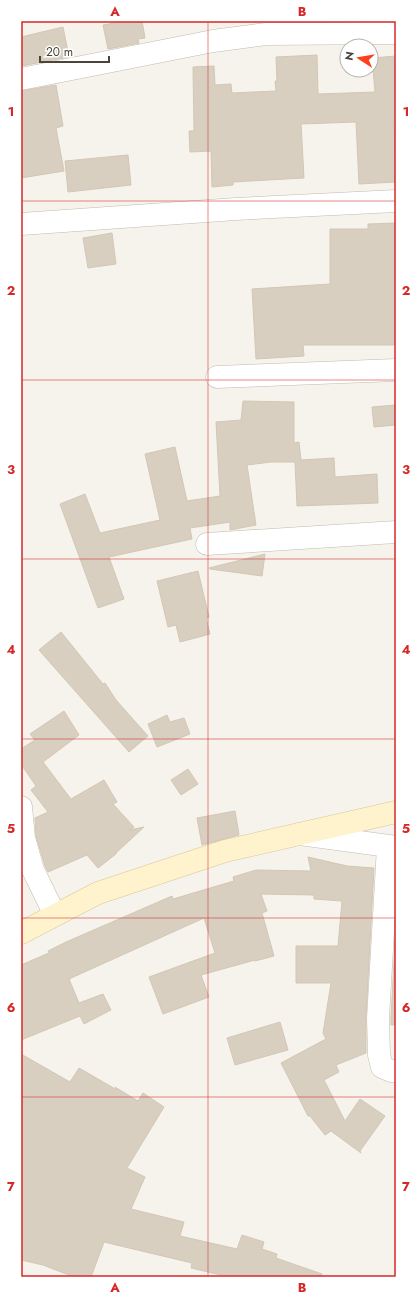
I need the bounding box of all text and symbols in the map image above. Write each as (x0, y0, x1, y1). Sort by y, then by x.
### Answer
text: A (109, 2, 120, 21)
text: B (298, 2, 307, 21)
scale bar (40, 38, 109, 64)
north arrow (339, 38, 379, 78)
text: 20 m (46, 43, 73, 61)
text: N (340, 50, 358, 62)
text: 1 (8, 102, 14, 121)
text: 1 (403, 102, 409, 121)
text: 2 (7, 281, 15, 300)
text: 2 (402, 281, 410, 300)
text: 3 (7, 460, 15, 479)
text: 3 (402, 460, 410, 479)
text: 4 (6, 640, 16, 659)
text: 4 (401, 640, 411, 659)
text: 5 (7, 819, 15, 838)
text: 5 (402, 819, 410, 838)
text: 6 (7, 998, 16, 1017)
text: 6 (402, 998, 411, 1017)
text: 7 (7, 1177, 15, 1196)
text: 7 (402, 1177, 410, 1196)
text: A (109, 1278, 120, 1297)
text: B (298, 1278, 307, 1297)

